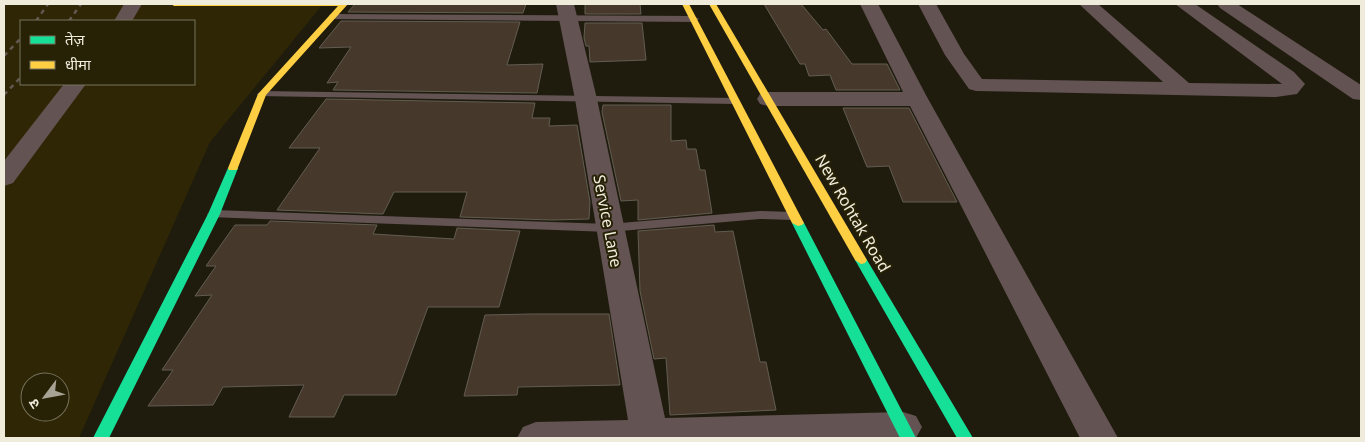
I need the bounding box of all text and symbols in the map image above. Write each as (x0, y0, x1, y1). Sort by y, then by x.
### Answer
legend (20, 20, 195, 85)
text: तेज़ (65, 29, 86, 49)
text: धीमा (65, 54, 92, 74)
street label: New Rohtak Road (810, 150, 896, 276)
street label: Service Lane (588, 173, 628, 269)
north arrow (20, 372, 70, 422)
text: उ (23, 395, 44, 413)

